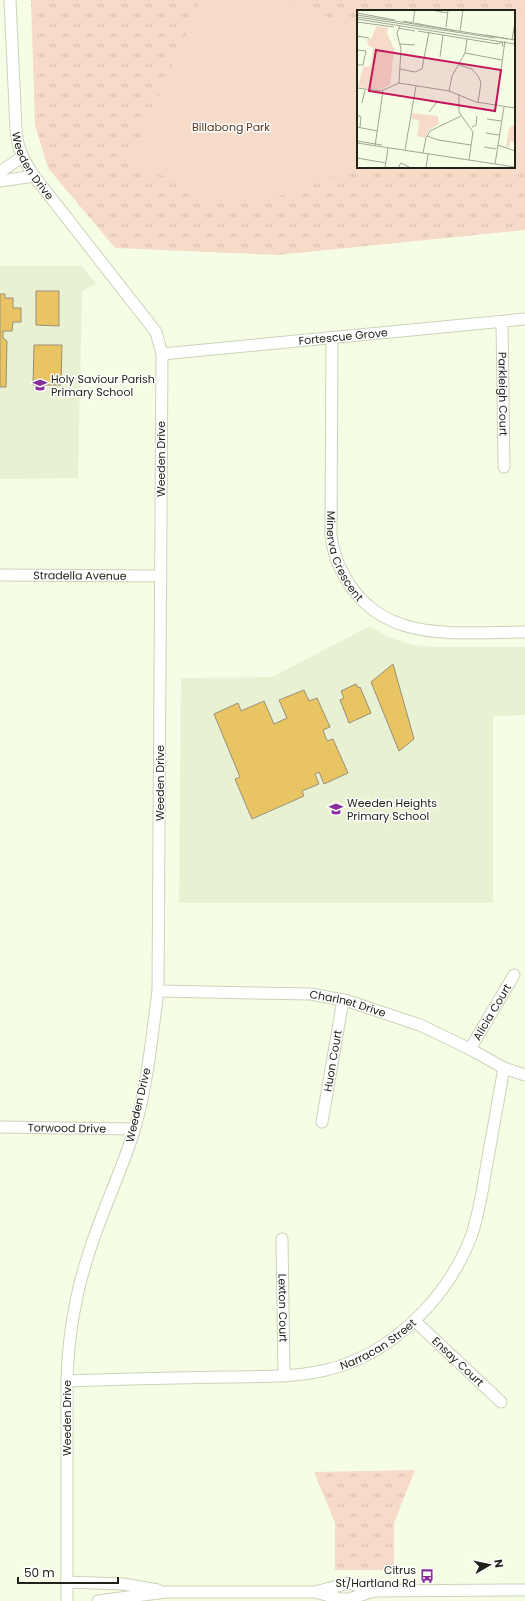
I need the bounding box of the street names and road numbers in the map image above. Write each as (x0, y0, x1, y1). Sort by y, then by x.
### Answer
street label: Weeden Drive (8, 131, 58, 203)
street label: Fortescue Grove (298, 324, 389, 349)
street label: Parkleigh Court (494, 352, 512, 436)
street label: Weeden Drive (153, 421, 169, 497)
street label: Minerva Crescent (323, 511, 367, 605)
street label: Stradella Avenue (33, 567, 127, 584)
street label: Weeden Drive (152, 745, 168, 821)
street label: Alicia Court (469, 981, 515, 1043)
street label: Charlnet Drive (308, 986, 388, 1021)
street label: Huon Court (319, 1029, 346, 1093)
street label: Weeden Drive (122, 1066, 154, 1144)
street label: Torwood Drive (28, 1119, 106, 1137)
street label: Lexton Court (275, 1274, 292, 1342)
street label: Narracan Street (338, 1315, 420, 1374)
street label: Ensay Court (429, 1333, 487, 1390)
street label: Weeden Drive (59, 1380, 75, 1456)

